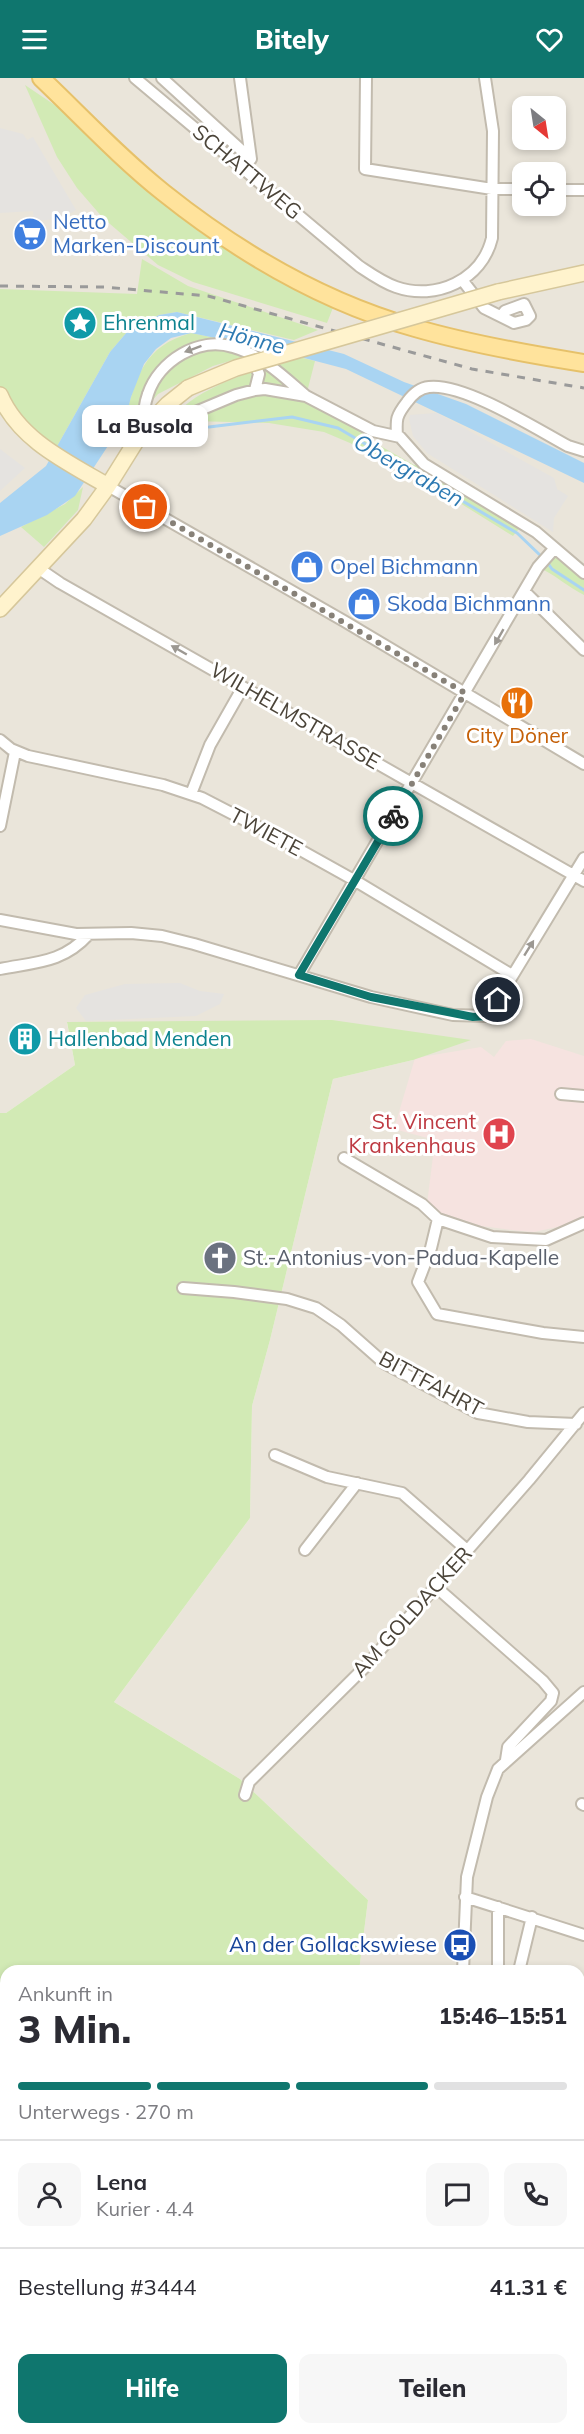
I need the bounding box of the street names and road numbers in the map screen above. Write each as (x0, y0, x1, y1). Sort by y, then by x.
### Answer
street label: SCHATTWEG (188, 118, 307, 224)
street label: WILHELMSTRASSE (206, 656, 385, 774)
street label: TWIETE (226, 801, 307, 861)
street label: BITTFAHRT (375, 1345, 488, 1422)
street label: AM GOLDACKER (346, 1541, 477, 1682)

